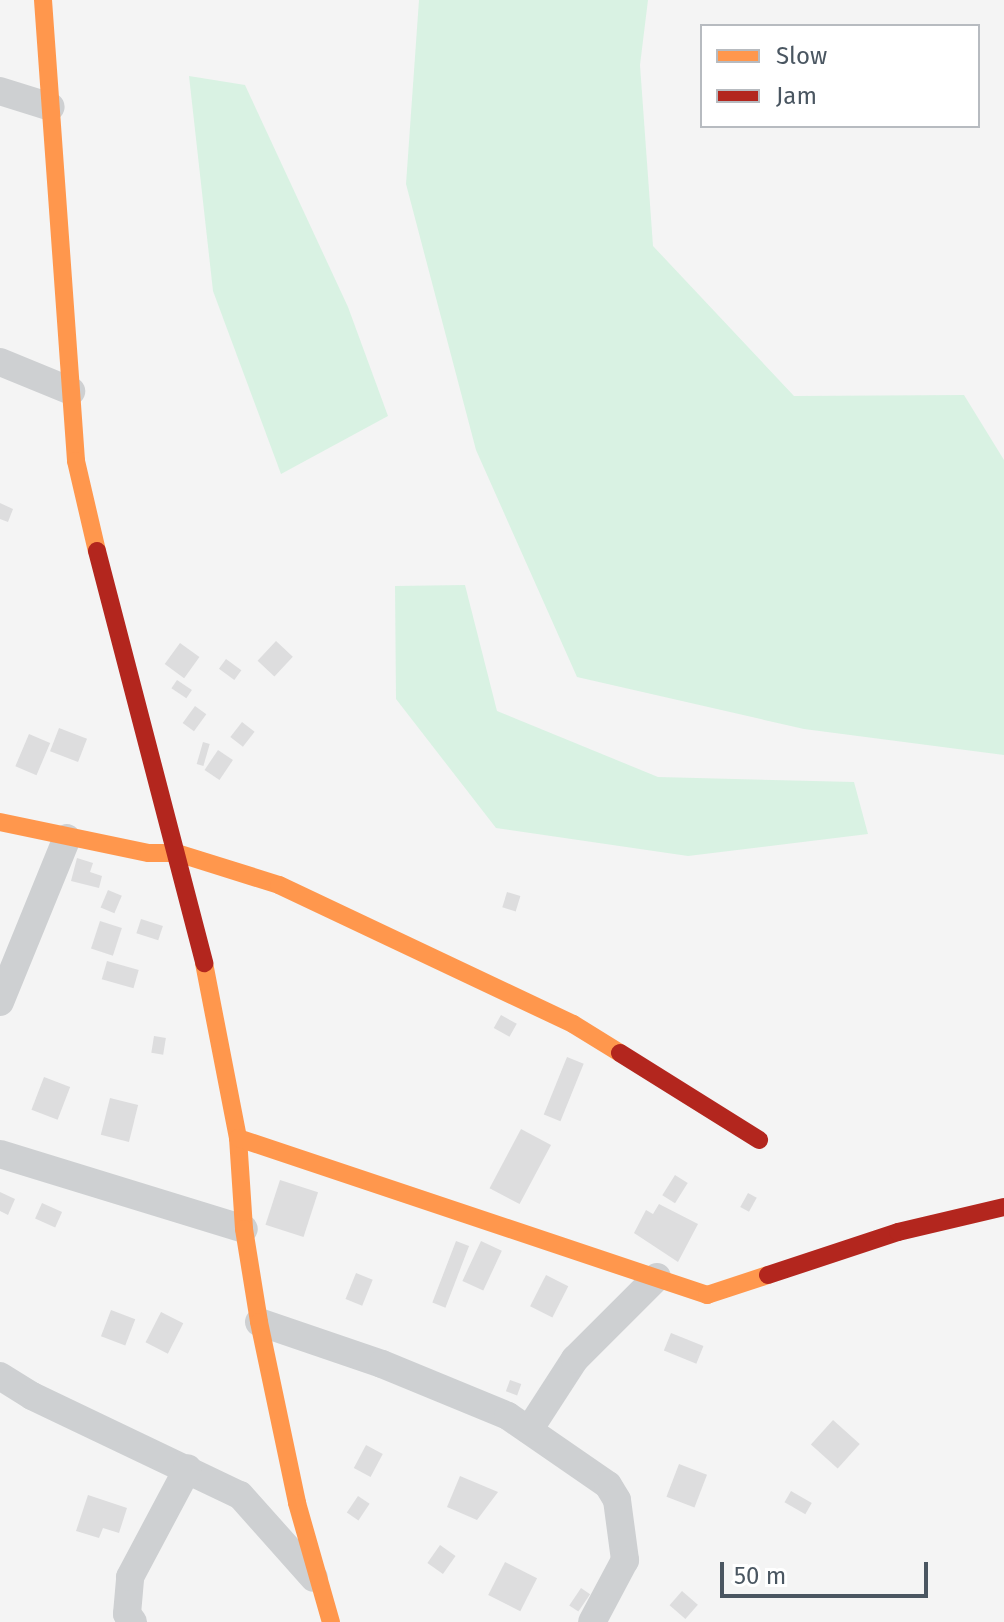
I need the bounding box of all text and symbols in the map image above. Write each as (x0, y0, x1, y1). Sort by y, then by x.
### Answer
legend (700, 24, 980, 128)
text: Slow (776, 42, 827, 70)
text: Jam (776, 82, 817, 110)
scale bar (724, 1546, 932, 1596)
text: 50 m (734, 1562, 786, 1590)

